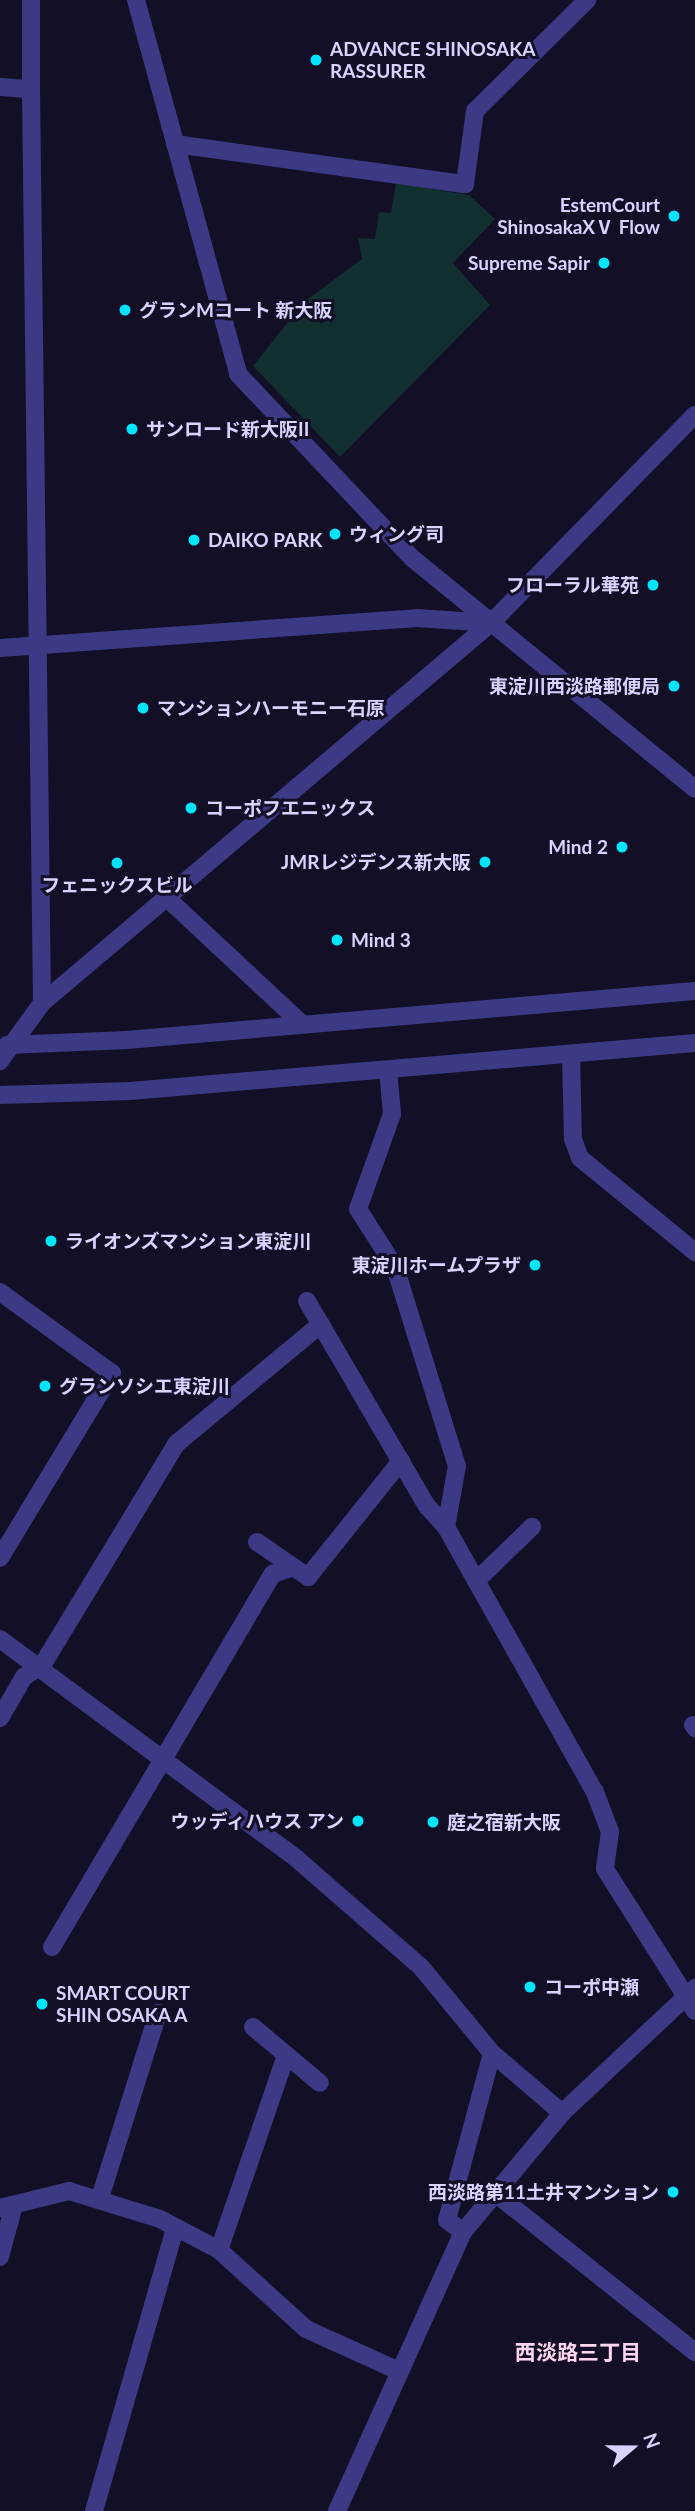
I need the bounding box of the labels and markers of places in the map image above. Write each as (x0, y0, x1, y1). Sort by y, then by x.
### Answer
place label: ADVANCE SHINOSAKA RASSURER (330, 38, 535, 82)
marker: ADVANCE SHINOSAKA RASSURER (308, 52, 324, 68)
place label: EstemCourt ShinosakaXⅤ Flow (497, 194, 660, 238)
marker: EstemCourt ShinosakaXⅤ Flow (666, 208, 682, 224)
place label: Supreme Sapir (468, 252, 590, 274)
marker: Supreme Sapir (596, 255, 612, 271)
place label: グランMコート 新大阪 (139, 299, 333, 321)
marker: グランMコート 新大阪 (117, 302, 133, 318)
place label: サンロード新大阪II (146, 418, 309, 440)
marker: サンロード新大阪II (124, 421, 140, 437)
place label: ウィング司 (349, 523, 444, 545)
marker: ウィング司 (327, 526, 343, 542)
place label: DAIKO PARK (208, 529, 322, 551)
marker: DAIKO PARK (186, 532, 202, 548)
place label: フローラル華苑 (506, 574, 639, 596)
marker: フローラル華苑 (645, 577, 661, 593)
place label: 東淀川西淡路郵便局 (489, 675, 660, 697)
marker: 東淀川西淡路郵便局 (666, 678, 682, 694)
place label: マンションハーモニー石原 (157, 697, 385, 719)
marker: マンションハーモニー石原 (135, 700, 151, 716)
place label: コーポフエニックス (205, 797, 376, 819)
marker: コーポフエニックス (183, 800, 199, 816)
place label: Mind 2 (548, 836, 608, 858)
marker: Mind 2 (614, 839, 630, 855)
place label: JMRレジデンス新大阪 (281, 851, 471, 873)
marker: JMRレジデンス新大阪 (477, 854, 493, 870)
marker: フェニックスビル (109, 855, 125, 871)
place label: フェニックスビル (41, 874, 193, 896)
place label: Mind 3 (351, 929, 411, 951)
marker: Mind 3 (329, 932, 345, 948)
place label: ライオンズマンション東淀川 (65, 1230, 312, 1252)
marker: ライオンズマンション東淀川 (43, 1233, 59, 1249)
place label: 東淀川ホームプラザ (350, 1254, 521, 1276)
marker: 東淀川ホームプラザ (527, 1257, 543, 1273)
place label: グランソシエ東淀川 (59, 1375, 230, 1397)
marker: グランソシエ東淀川 (37, 1378, 53, 1394)
place label: ウッディハウス アン (168, 1810, 344, 1832)
place label: 庭之宿新大阪 (447, 1811, 561, 1833)
marker: ウッディハウス アン (350, 1813, 366, 1829)
marker: 庭之宿新大阪 (425, 1814, 441, 1830)
place label: コーポ中瀬 (544, 1976, 639, 1998)
marker: コーポ中瀬 (522, 1979, 538, 1995)
place label: SMART COURT SHIN OSAKA A (56, 1982, 190, 2026)
marker: SMART COURT SHIN OSAKA A (34, 1996, 50, 2012)
place label: 西淡路第11土井マンション (428, 2181, 659, 2203)
marker: 西淡路第11土井マンション (665, 2184, 681, 2200)

